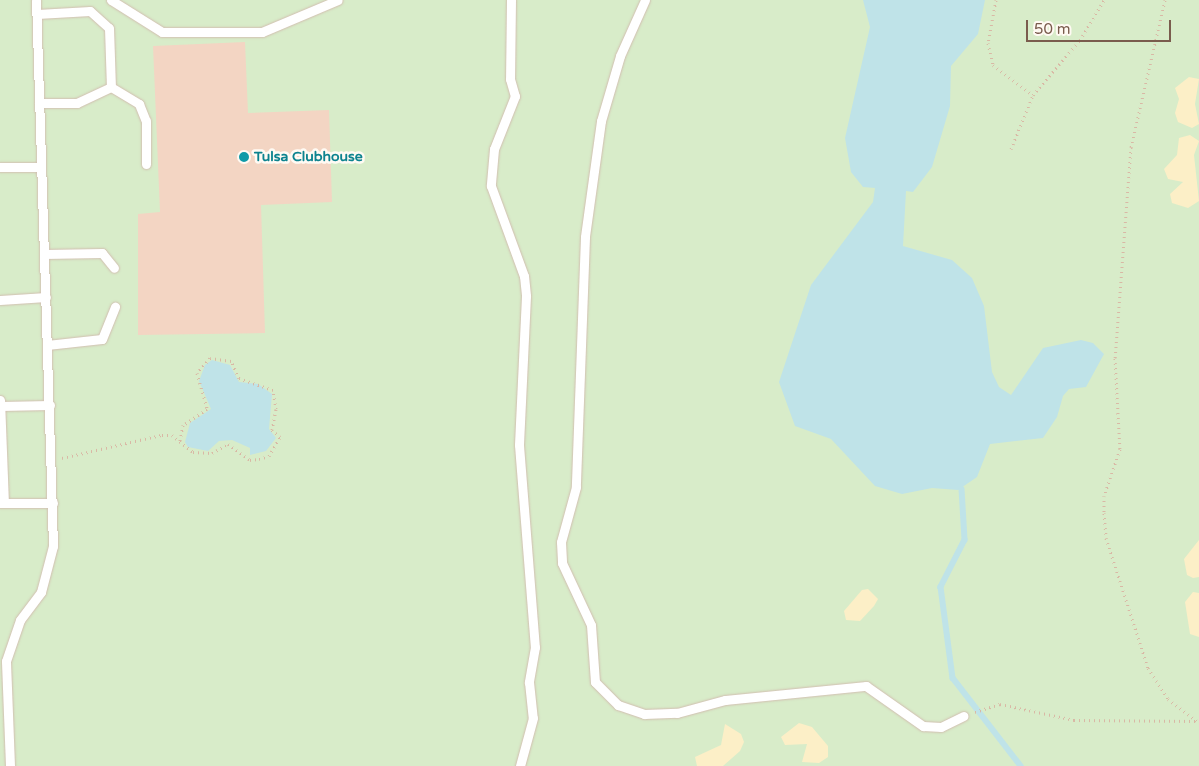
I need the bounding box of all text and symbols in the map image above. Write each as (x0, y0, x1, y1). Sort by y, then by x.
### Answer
scale bar (1029, 10, 1174, 42)
text: 50 m (1034, 20, 1071, 38)
place label: Tulsa Clubhouse (254, 149, 363, 165)
marker: Tulsa Clubhouse (238, 151, 250, 163)

